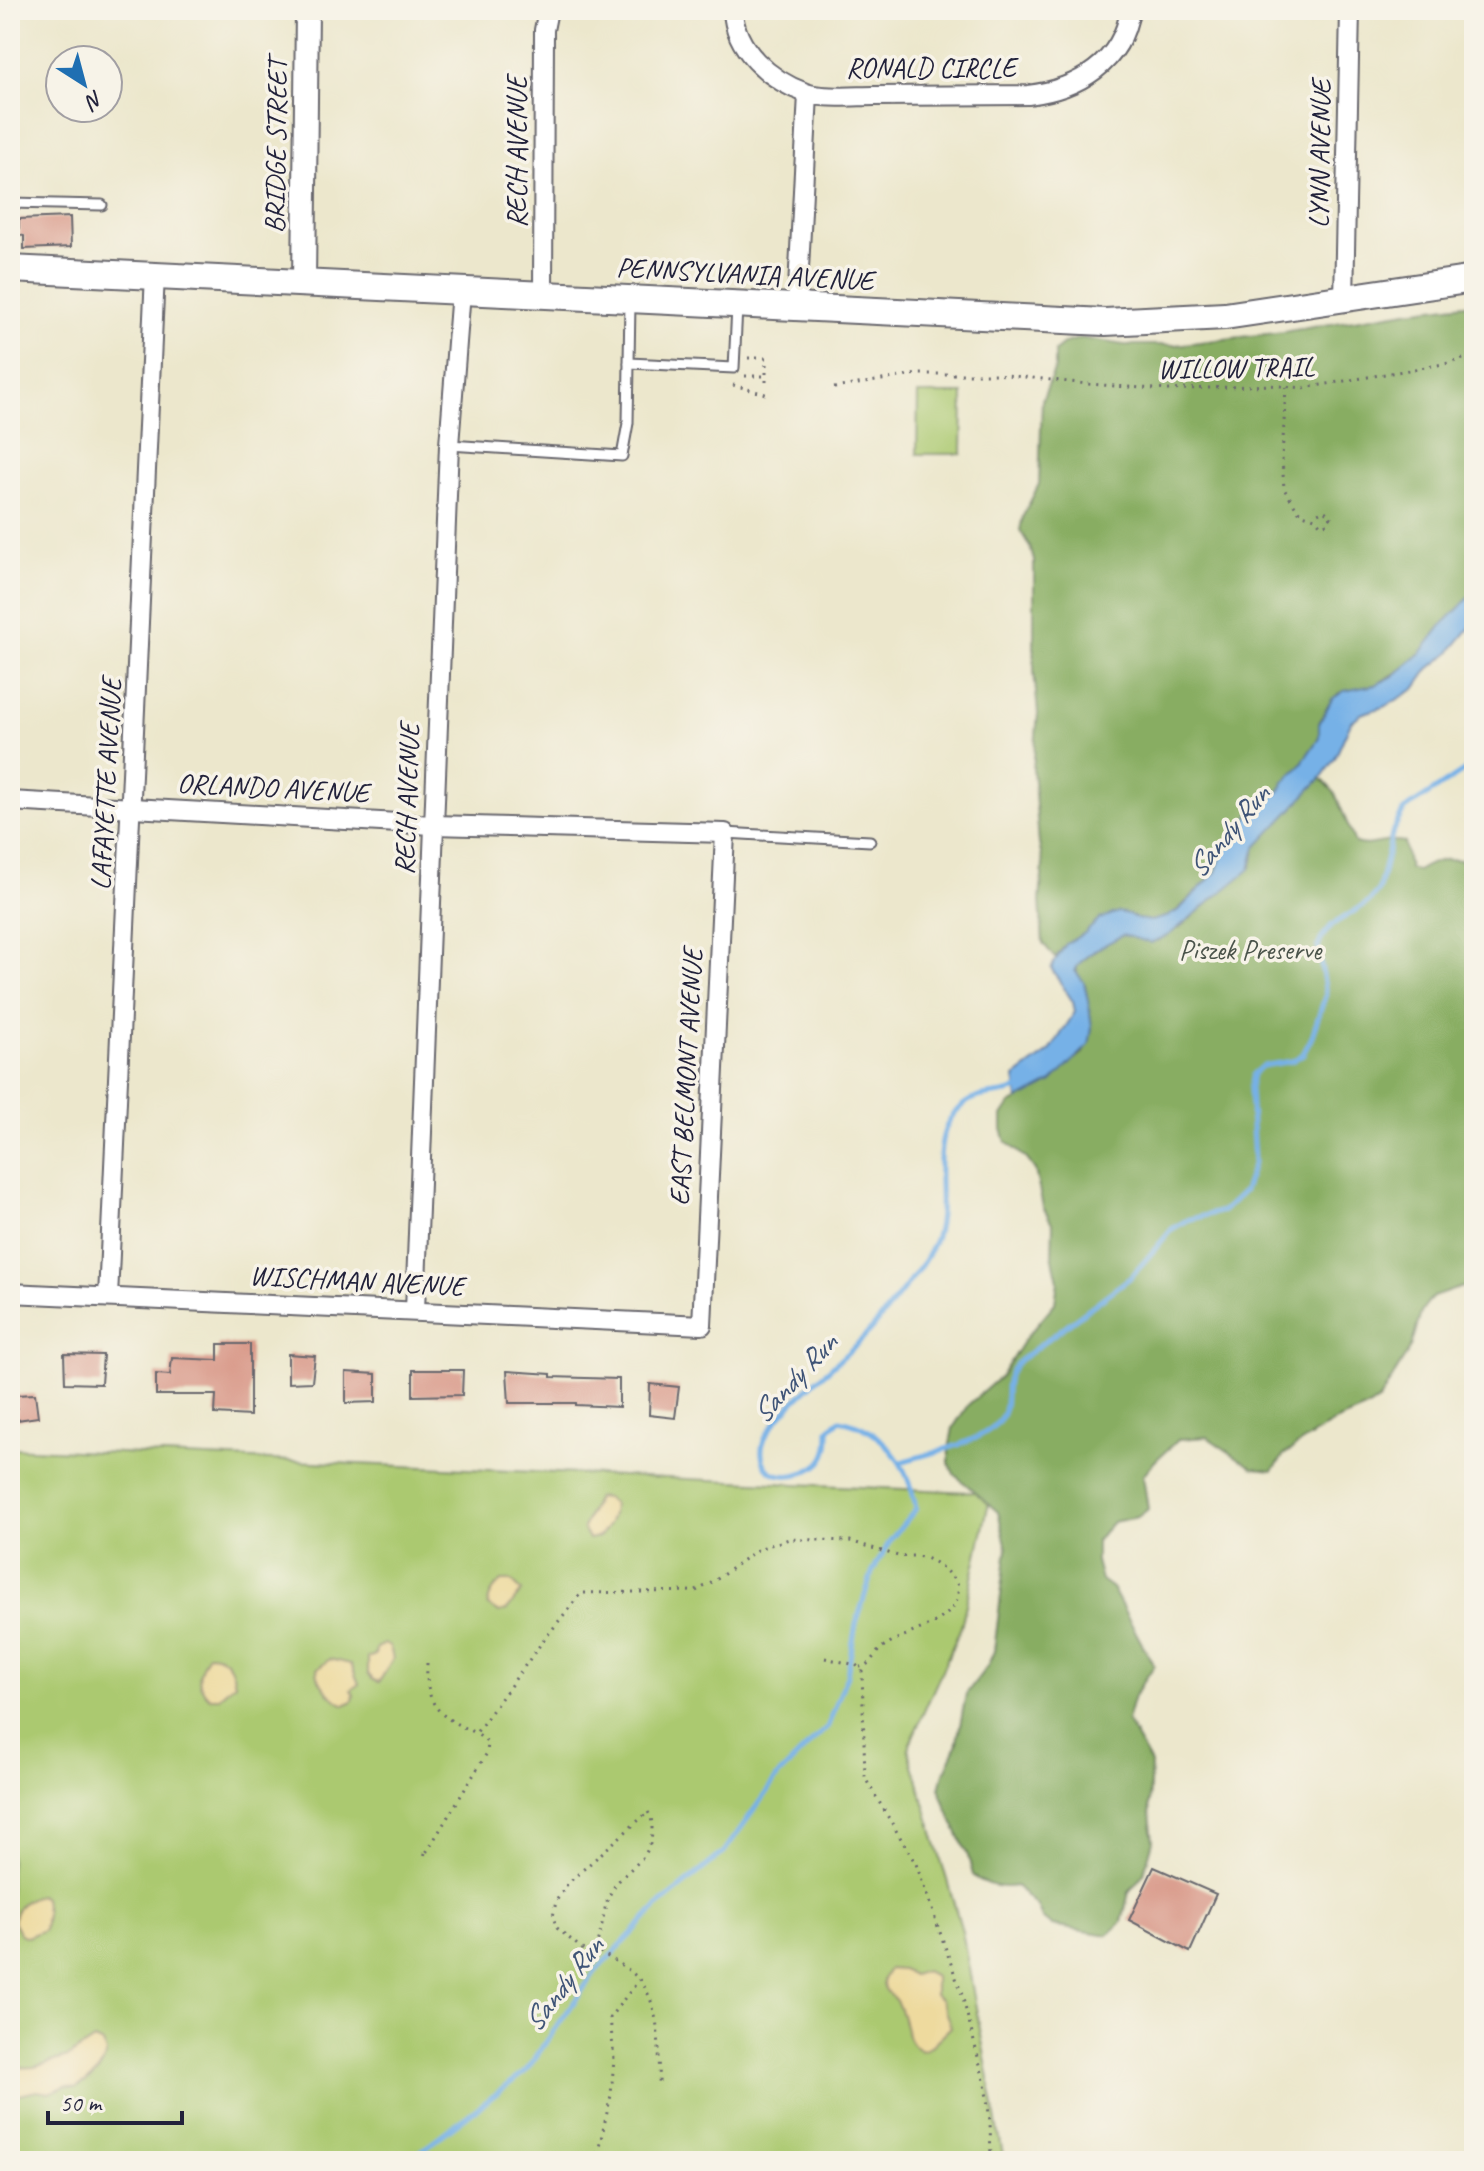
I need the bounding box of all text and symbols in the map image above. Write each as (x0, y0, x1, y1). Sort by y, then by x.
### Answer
north arrow (44, 44, 124, 124)
street label: RONALD CIRCLE (846, 50, 1019, 85)
street label: BRIDGE STREET (256, 51, 295, 233)
street label: RECH AVENUE (499, 73, 534, 228)
street label: LYNN AVENUE (1301, 76, 1338, 228)
text: N (79, 84, 109, 117)
street label: PENNSYLVANIA AVENUE (615, 249, 878, 298)
street label: WILLOW TRAIL (1158, 349, 1316, 386)
street label: LAFAYETTE AVENUE (82, 673, 129, 891)
street label: RECH AVENUE (386, 719, 427, 875)
street label: ORLANDO AVENUE (176, 765, 373, 810)
water label: Sandy Run (1178, 775, 1279, 885)
park label: Piszek Preserve (1179, 932, 1323, 967)
street label: EAST BELMONT AVENUE (661, 944, 710, 1206)
street label: WISCHMAN AVENUE (249, 1257, 469, 1304)
water label: Sandy Run (743, 1323, 847, 1431)
water label: Sandy Run (514, 1927, 613, 2039)
scale bar (48, 2075, 182, 2125)
text: 50 m (60, 2088, 103, 2118)

